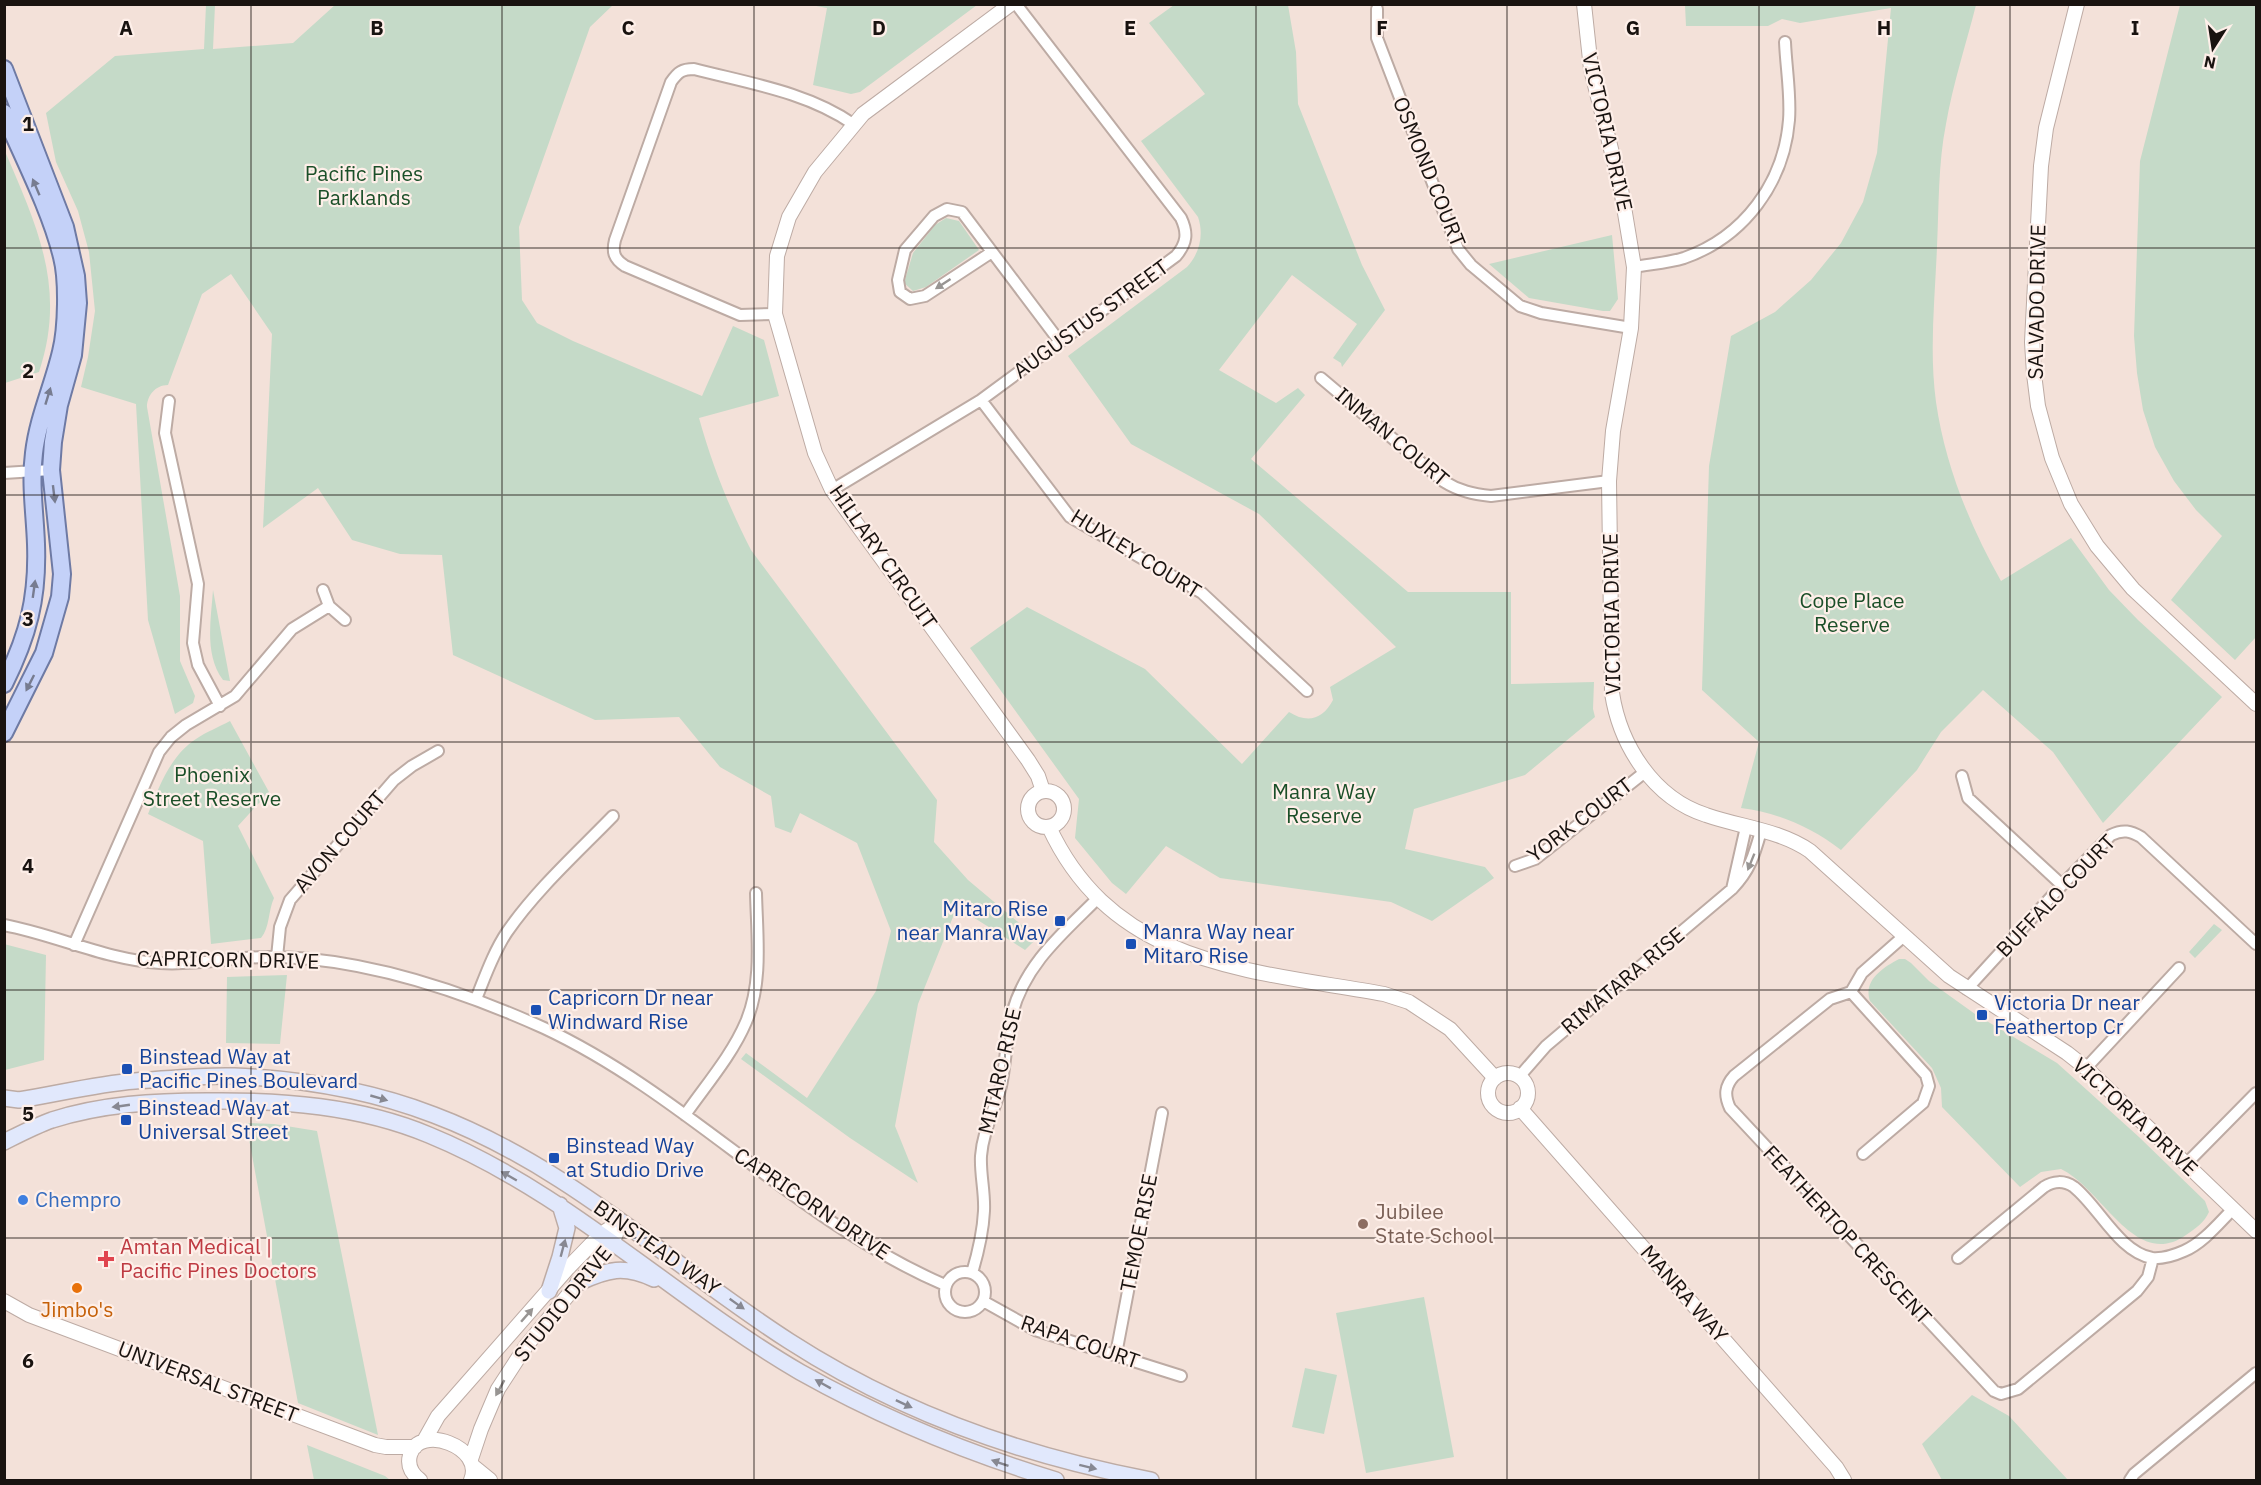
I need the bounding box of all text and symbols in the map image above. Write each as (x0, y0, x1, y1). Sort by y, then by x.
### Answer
text: A (119, 14, 133, 41)
text: B (370, 14, 384, 41)
text: C (621, 14, 635, 41)
text: D (872, 14, 886, 41)
text: E (1124, 14, 1136, 41)
text: F (1376, 14, 1388, 41)
text: G (1626, 14, 1640, 41)
text: H (1877, 14, 1891, 41)
text: I (2131, 14, 2139, 41)
north arrow (2183, 18, 2243, 78)
street label: VICTORIA DRIVE (1576, 50, 1640, 214)
text: N (2202, 52, 2218, 74)
street label: OSMOND COURT (1387, 92, 1473, 251)
text: 1 (22, 110, 34, 137)
park label: Pacific Pines Parklands (305, 159, 423, 211)
one-way arrow (31, 178, 41, 196)
street label: SALVADO DRIVE (2021, 224, 2051, 380)
street label: AUGUSTUS STREET (1007, 252, 1174, 384)
one-way arrow (936, 278, 952, 290)
text: 2 (22, 357, 34, 384)
street label: INMAN COURT (1330, 380, 1455, 492)
one-way arrow (43, 387, 53, 405)
street label: HILLARY CIRCUIT (823, 479, 944, 634)
one-way arrow (49, 485, 59, 504)
street label: HUXLEY COURT (1066, 502, 1207, 604)
street label: VICTORIA DRIVE (1596, 533, 1626, 695)
one-way arrow (30, 580, 39, 599)
park label: Cope Place Reserve (1799, 586, 1905, 638)
text: 3 (22, 605, 34, 632)
one-way arrow (25, 675, 34, 692)
park label: Phoenix Street Reserve (143, 760, 281, 812)
street label: YORK COURT (1521, 770, 1638, 868)
park label: Manra Way Reserve (1272, 777, 1377, 829)
street label: AVON COURT (287, 784, 391, 898)
street label: BUFFALO COURT (1989, 828, 2121, 963)
text: 4 (22, 852, 34, 879)
one-way arrow (1746, 854, 1756, 872)
place label: Mitaro Rise near Manra Way (897, 894, 1049, 946)
marker: Mitaro Rise near Manra Way (1053, 914, 1067, 928)
place label: Manra Way near Mitaro Rise (1143, 917, 1295, 969)
street label: RIMATARA RISE (1555, 920, 1690, 1040)
marker: Manra Way near Mitaro Rise (1124, 937, 1138, 951)
street label: CAPRICORN DRIVE (136, 943, 320, 975)
place label: Capricorn Dr near Windward Rise (548, 983, 714, 1035)
place label: Victoria Dr near Feathertop Cr (1994, 988, 2140, 1040)
marker: Capricorn Dr near Windward Rise (529, 1003, 543, 1017)
street label: MITARO RISE (971, 1005, 1027, 1137)
marker: Victoria Dr near Feathertop Cr (1975, 1008, 1989, 1022)
place label: Binstead Way at Pacific Pines Boulevard (139, 1042, 358, 1094)
street label: VICTORIA DRIVE (2067, 1051, 2204, 1182)
marker: Binstead Way at Pacific Pines Boulevard (120, 1062, 134, 1076)
place label: Binstead Way at Universal Street (138, 1093, 290, 1145)
one-way arrow (370, 1094, 388, 1103)
text: 5 (22, 1100, 34, 1127)
one-way arrow (112, 1101, 131, 1111)
marker: Binstead Way at Universal Street (119, 1113, 133, 1127)
place label: Binstead Way at Studio Drive (566, 1131, 704, 1183)
street label: FEATHERTOP CRESCENT (1757, 1139, 1938, 1330)
street label: CAPRICORN DRIVE (729, 1140, 896, 1266)
marker: Binstead Way at Studio Drive (547, 1151, 561, 1165)
one-way arrow (500, 1171, 517, 1181)
street label: TEMOE RISE (1113, 1171, 1163, 1294)
place label: Chempro (35, 1185, 121, 1213)
marker: Chempro (16, 1193, 30, 1207)
street label: BINSTEAD WAY (588, 1193, 727, 1302)
place label: Jubilee State School (1375, 1197, 1494, 1249)
marker: Jubilee State School (1356, 1217, 1370, 1231)
place label: Amtan Medical | Pacific Pines Doctors (120, 1232, 317, 1284)
one-way arrow (558, 1239, 568, 1257)
street label: MANRA WAY (1635, 1239, 1735, 1348)
street label: STUDIO DRIVE (507, 1240, 618, 1367)
marker: Amtan Medical | Pacific Pines Doctors (97, 1250, 115, 1268)
marker: Jimbo's (70, 1281, 84, 1295)
place label: Jimbo's (40, 1295, 114, 1323)
one-way arrow (728, 1298, 744, 1310)
one-way arrow (520, 1307, 534, 1322)
street label: RAPA COURT (1017, 1308, 1143, 1374)
street label: UNIVERSAL STREET (114, 1334, 303, 1428)
text: 6 (22, 1347, 34, 1374)
one-way arrow (814, 1379, 831, 1389)
one-way arrow (495, 1380, 505, 1397)
one-way arrow (896, 1399, 913, 1408)
one-way arrow (991, 1457, 1009, 1467)
one-way arrow (1079, 1463, 1097, 1473)

